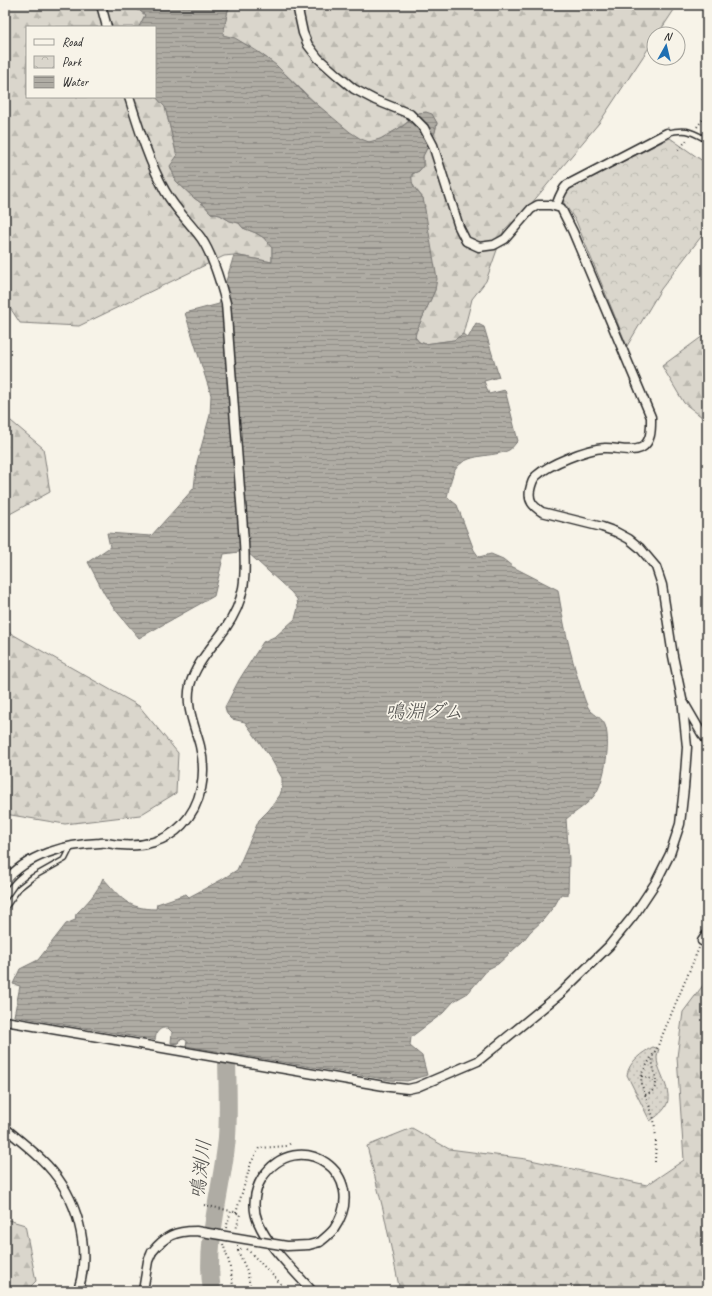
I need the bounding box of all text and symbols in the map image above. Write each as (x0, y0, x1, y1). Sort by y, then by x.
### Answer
legend (26, 26, 156, 98)
north arrow (646, 26, 686, 66)
text: N (663, 29, 674, 44)
text: Road (62, 34, 84, 50)
text: Park (62, 54, 83, 70)
text: Water (62, 74, 90, 90)
water label: 鳴淵ダム (385, 699, 463, 724)
water label: 鳴渕川 (184, 1138, 217, 1200)

